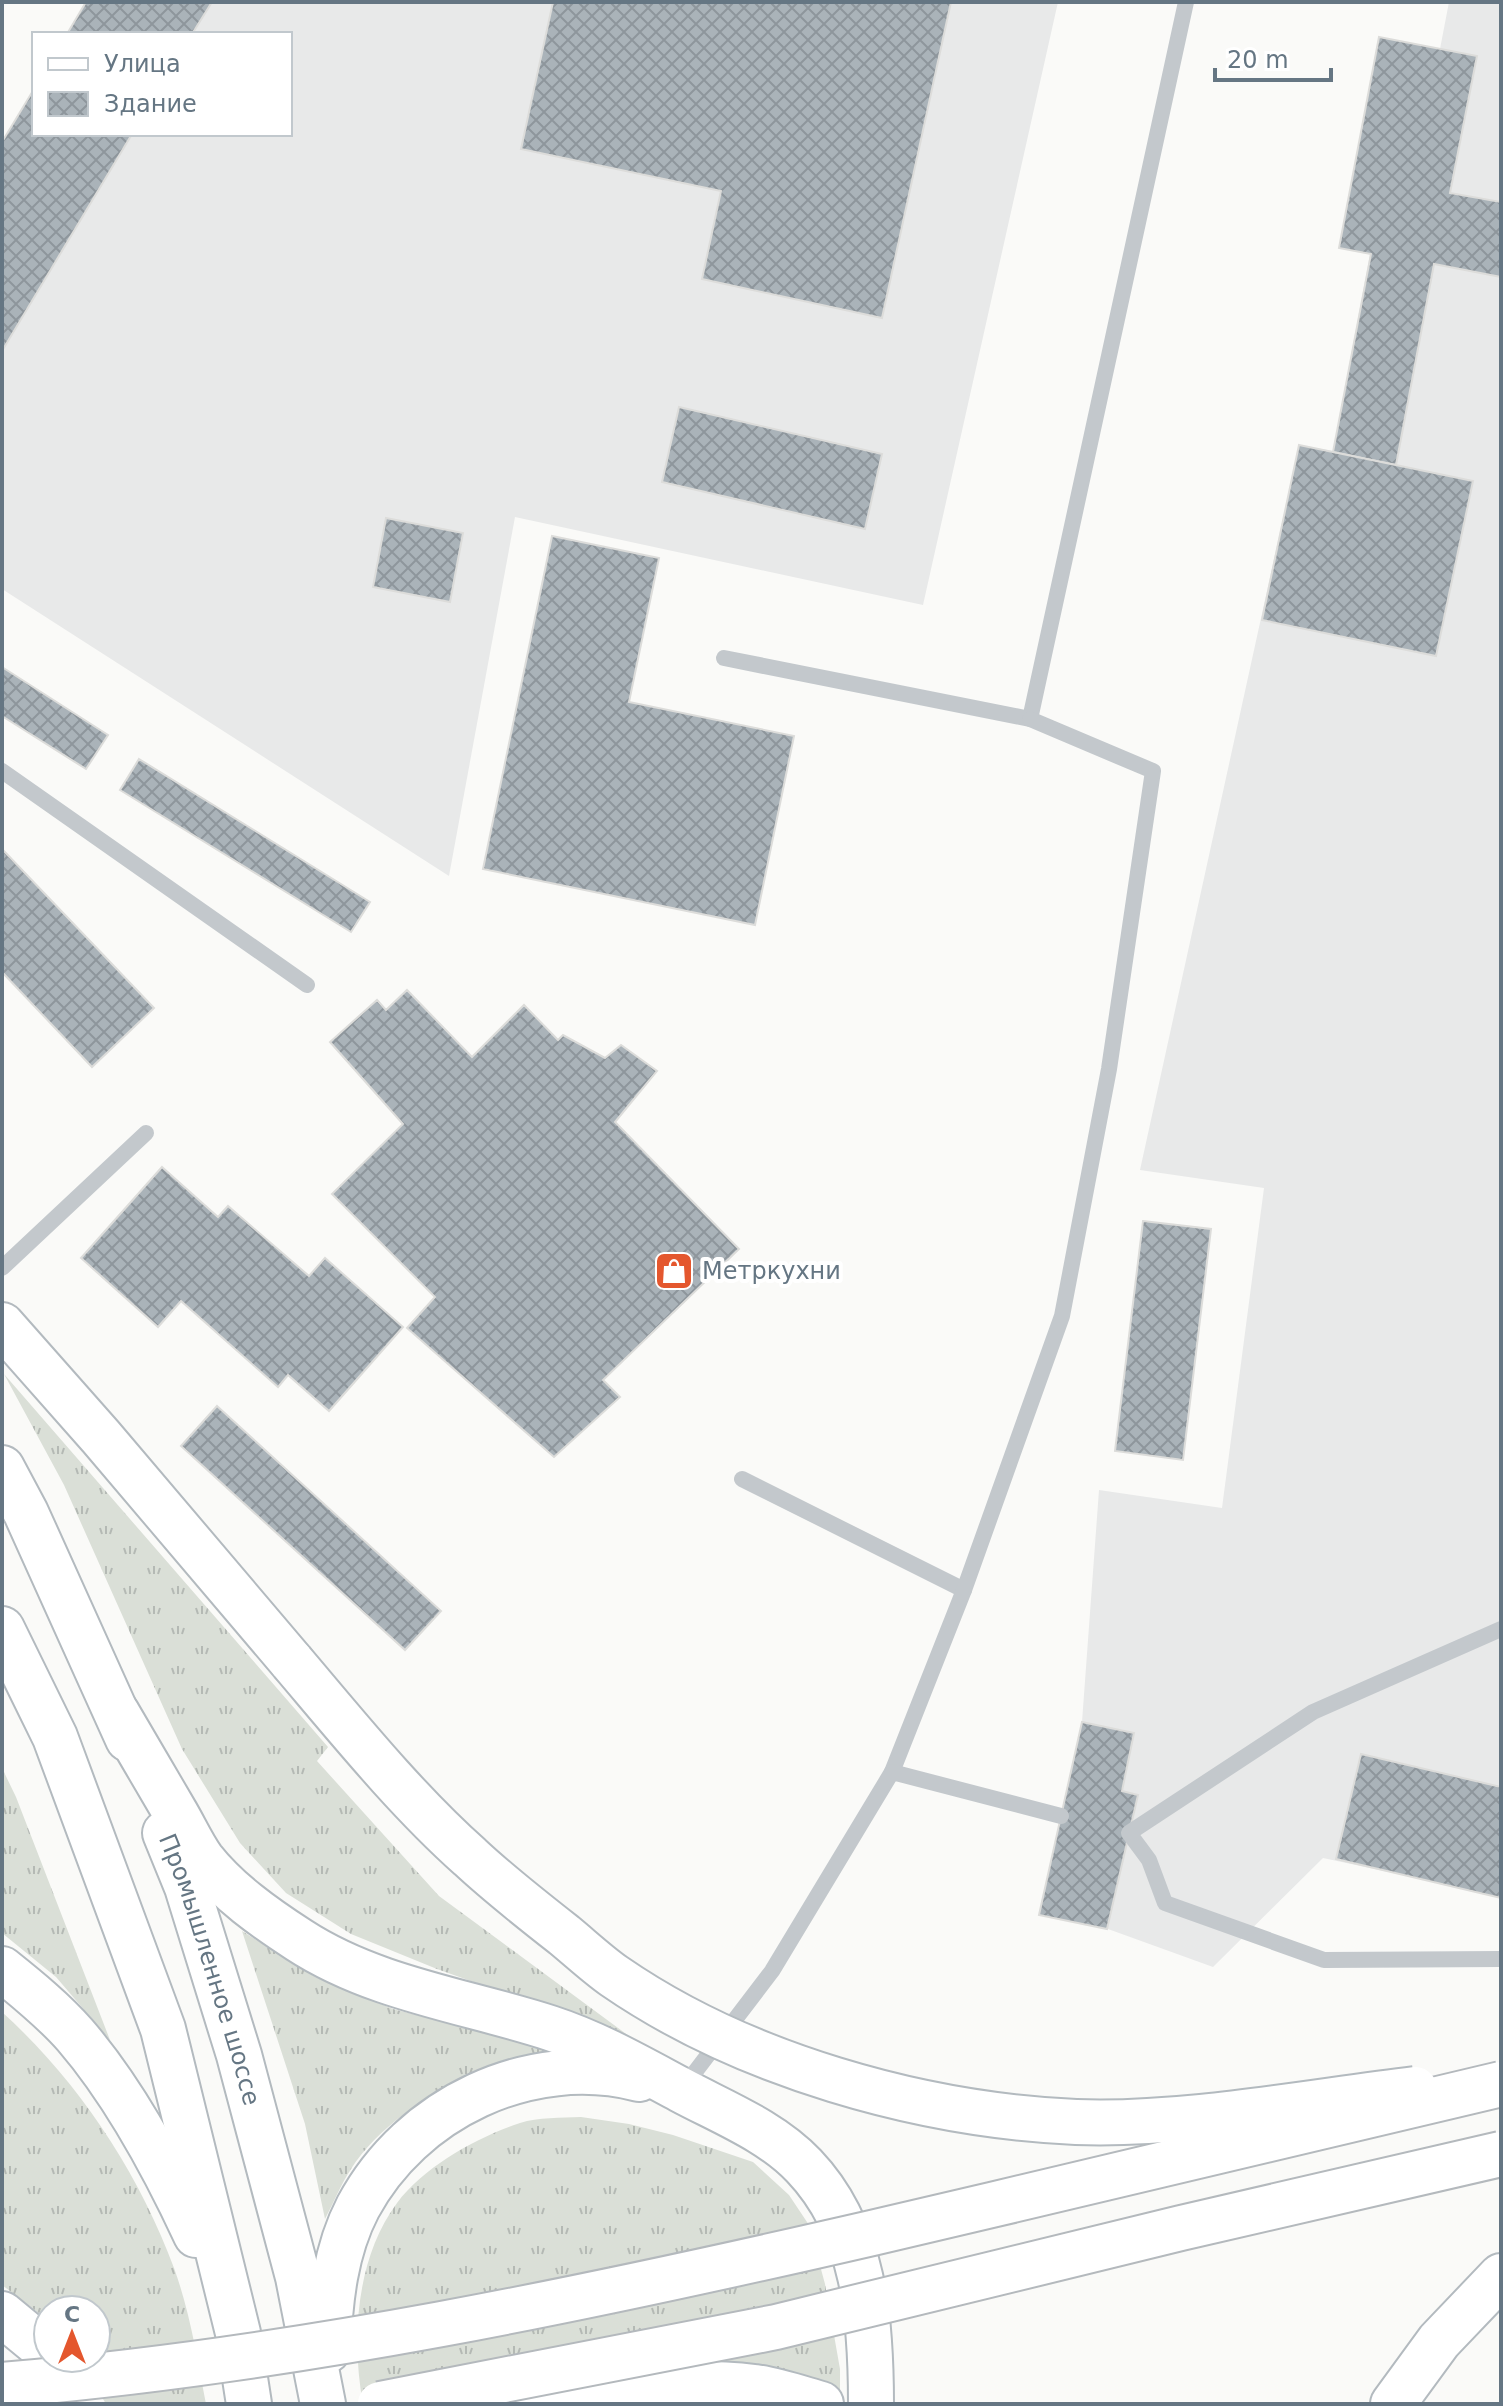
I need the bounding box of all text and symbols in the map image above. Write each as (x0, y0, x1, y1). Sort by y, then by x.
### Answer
legend (32, 32, 292, 136)
scale bar (1215, 32, 1331, 82)
text: 20 m (1227, 46, 1289, 74)
text: Улица (104, 50, 181, 78)
text: Здание (104, 90, 197, 118)
shop icon: Метркухни (653, 1250, 695, 1292)
place label: Метркухни (702, 1257, 841, 1285)
street label: Промышленное шоссе (153, 1830, 266, 2108)
north arrow (32, 2294, 112, 2374)
text: С (64, 2302, 80, 2327)

